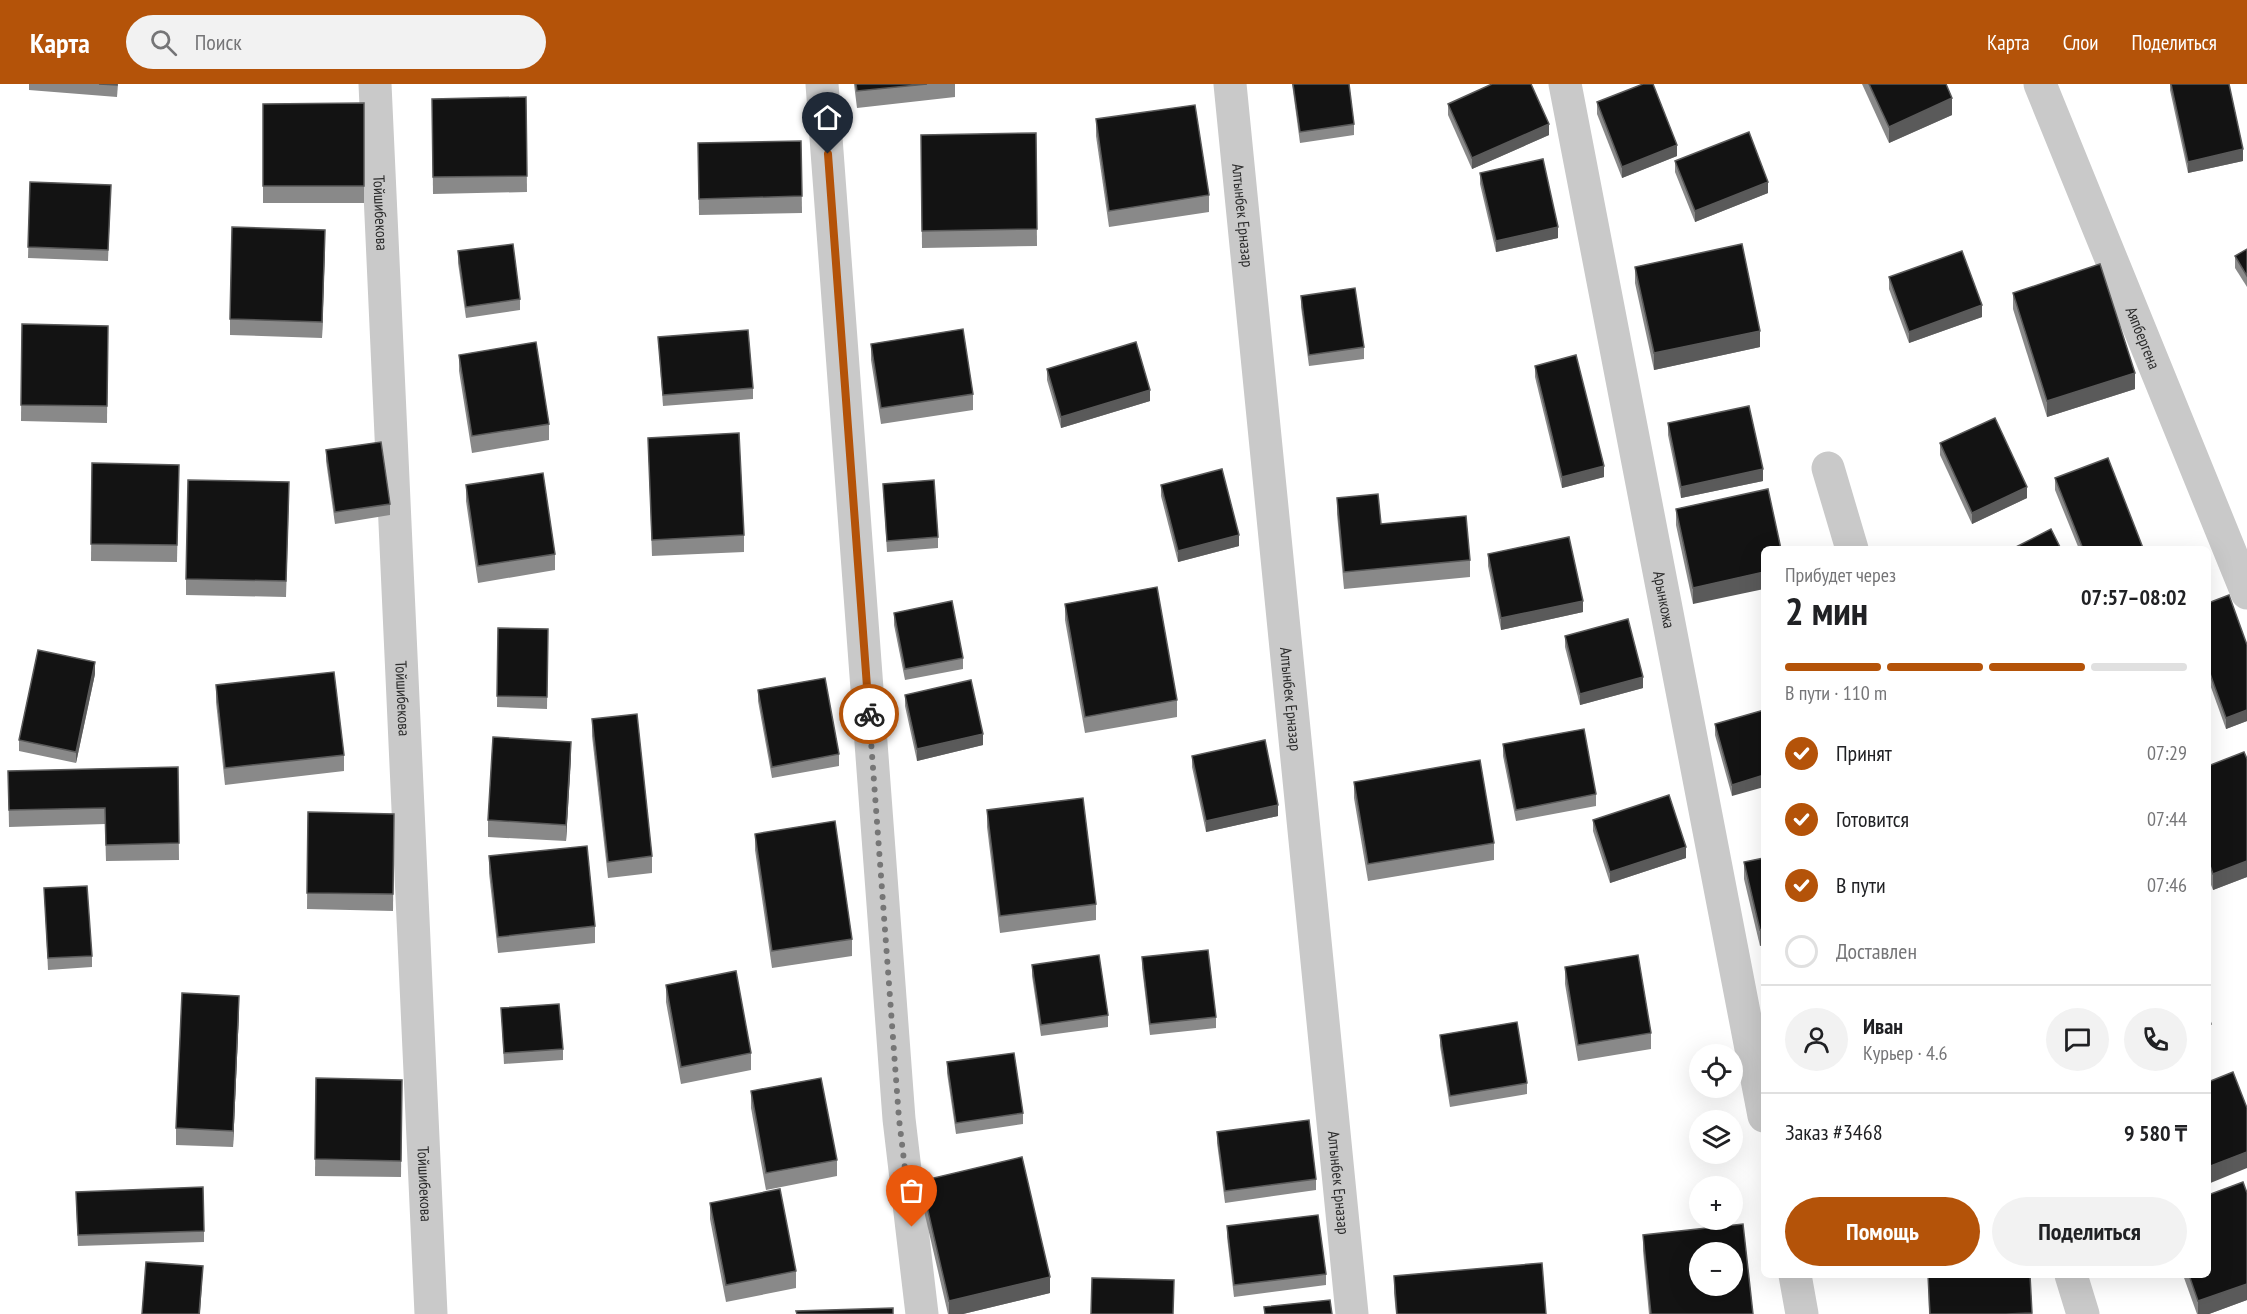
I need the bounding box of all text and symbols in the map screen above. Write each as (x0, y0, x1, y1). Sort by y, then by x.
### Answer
search box (126, 15, 546, 69)
text: Карта (30, 24, 90, 61)
icon: search (147, 26, 180, 59)
text: Поиск (195, 28, 242, 56)
text: Карта (1987, 29, 2030, 56)
text: Слои (2063, 29, 2098, 56)
text: Поделиться (2131, 29, 2217, 56)
pin (802, 92, 853, 154)
icon: home (811, 101, 844, 134)
street label: Алтынбек Ерназар (1228, 163, 1258, 268)
street label: Тойшибекова (369, 175, 393, 251)
street label: Аяпбергена (2122, 304, 2165, 372)
text: Прибудет через (1785, 562, 1896, 588)
street label: Арынкожа (1649, 569, 1680, 630)
text: 07:57–08:02 (2081, 583, 2187, 611)
text: 2 мин (1785, 585, 1868, 636)
street label: Алтынбек Ерназар (1276, 646, 1306, 752)
street label: Тойшибекова (391, 660, 415, 736)
text: В пути · 110 m (1785, 680, 1887, 706)
courier (839, 684, 899, 744)
icon: bike (853, 698, 886, 731)
icon: check (1785, 737, 1818, 770)
text: Принят (1836, 739, 1892, 767)
text: 07:29 (2147, 740, 2187, 766)
icon: check (1785, 803, 1818, 836)
text: Готовится (1836, 805, 1909, 833)
text: 07:44 (2147, 806, 2187, 832)
icon: check (1785, 869, 1818, 902)
text: В пути (1836, 871, 1886, 899)
text: 07:46 (2147, 872, 2187, 898)
text: Доставлен (1836, 937, 1917, 965)
button: person (1785, 1008, 1848, 1071)
button: chat (2046, 1008, 2109, 1071)
button: phone (2124, 1008, 2187, 1071)
text: Иван (1863, 1012, 1903, 1040)
text: Курьер · 4.6 (1863, 1040, 1948, 1066)
map controls (1689, 1044, 1743, 1296)
button: locate (1689, 1044, 1743, 1098)
button: layers (1689, 1110, 1743, 1164)
text: Заказ #3468 (1785, 1118, 1883, 1146)
text: 9 580 ₸ (2124, 1119, 2187, 1147)
street label: Алтынбек Ерназар (1324, 1130, 1354, 1235)
street label: Тойшибекова (413, 1146, 437, 1222)
pin (886, 1165, 937, 1227)
icon: bag (895, 1174, 928, 1207)
button: + (1689, 1176, 1743, 1230)
button: Помощь (1785, 1197, 1980, 1266)
button: Поделиться (1992, 1197, 2187, 1266)
button: − (1689, 1242, 1743, 1296)

